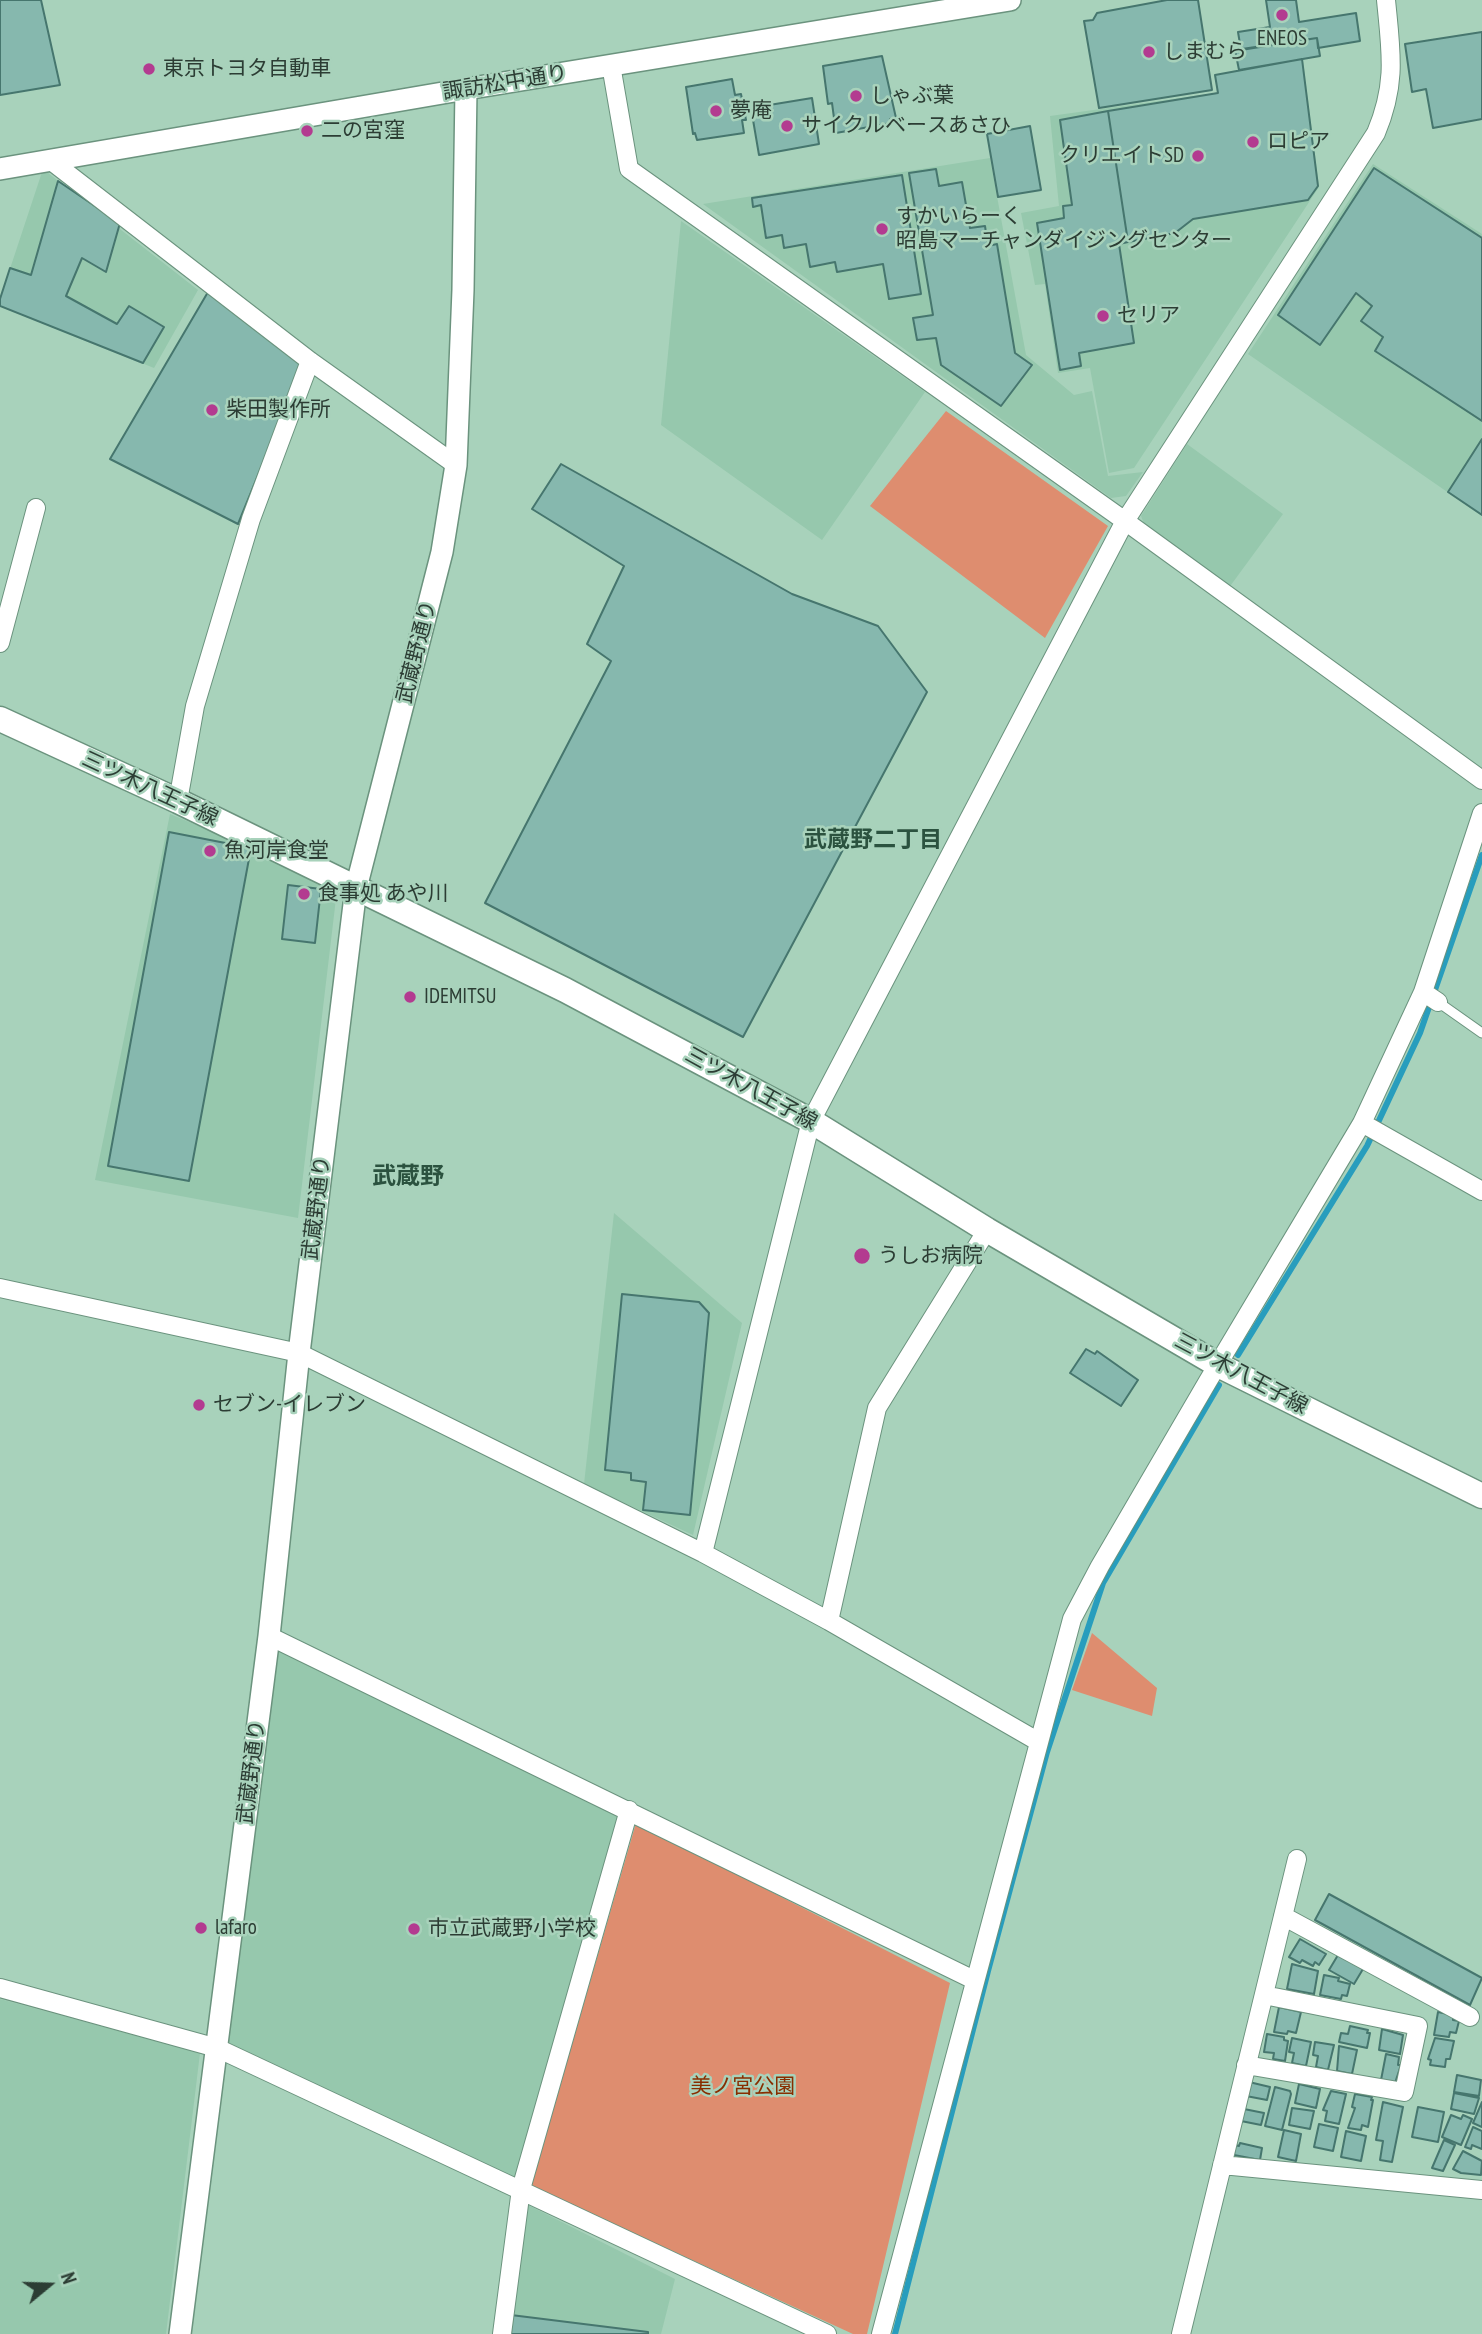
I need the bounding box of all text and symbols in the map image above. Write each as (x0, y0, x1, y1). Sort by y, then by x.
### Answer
marker: ENEOS (1274, 7, 1290, 23)
place label: ENEOS (1257, 26, 1307, 52)
place label: しまむら (1163, 39, 1247, 65)
marker: しまむら (1141, 44, 1157, 60)
place label: 東京トヨタ自動車 (163, 56, 331, 82)
marker: 東京トヨタ自動車 (141, 61, 157, 77)
street label: 諏訪松中通り (441, 61, 569, 105)
place label: しゃぶ葉 (870, 83, 954, 109)
marker: しゃぶ葉 (848, 88, 864, 104)
place label: 夢庵 (730, 98, 772, 124)
marker: 夢庵 (708, 103, 724, 119)
place label: サイクルベースあさひ (801, 113, 1011, 139)
place label: 二の宮窪 (321, 118, 405, 144)
marker: サイクルベースあさひ (779, 118, 795, 134)
marker: 二の宮窪 (299, 123, 315, 139)
place label: ロピア (1267, 129, 1330, 155)
marker: ロピア (1245, 134, 1261, 150)
place label: クリエイトSD (1059, 143, 1184, 169)
marker: クリエイトSD (1190, 148, 1206, 164)
place label: すかいらーく 昭島マーチャンダイジングセンター (896, 204, 1232, 254)
marker: すかいらーく 昭島マーチャンダイジングセンター (874, 221, 890, 237)
place label: セリア (1117, 303, 1180, 329)
marker: セリア (1095, 308, 1111, 324)
place label: 柴田製作所 (226, 397, 331, 423)
marker: 柴田製作所 (204, 402, 220, 418)
street label: 武蔵野通り (392, 598, 442, 706)
street label: 三ツ木八王子線 (78, 747, 222, 831)
district label: 武蔵野二丁目 (804, 826, 942, 854)
place label: 魚河岸食堂 (224, 838, 329, 864)
marker: 魚河岸食堂 (202, 843, 218, 859)
place label: 食事処 あや川 (318, 881, 448, 907)
marker: 食事処 あや川 (296, 886, 312, 902)
place label: IDEMITSU (424, 984, 497, 1010)
marker: IDEMITSU (402, 989, 418, 1005)
street label: 三ツ木八王子線 (681, 1042, 821, 1136)
street label: 武蔵野通り (298, 1154, 336, 1262)
district label: 武蔵野 (372, 1163, 444, 1191)
place label: うしお病院 (878, 1243, 983, 1269)
marker: うしお病院 (852, 1246, 872, 1266)
street label: 三ツ木八王子線 (1170, 1328, 1312, 1420)
place label: セブン-イレブン (213, 1392, 366, 1418)
marker: セブン-イレブン (191, 1397, 207, 1413)
street label: 武蔵野通り (233, 1718, 271, 1826)
place label: lafaro (215, 1915, 257, 1941)
place label: 市立武蔵野小学校 (428, 1916, 596, 1942)
marker: lafaro (193, 1920, 209, 1936)
marker: 市立武蔵野小学校 (406, 1921, 422, 1937)
park label: 美ノ宮公園 (691, 2074, 795, 2100)
north arrow (14, 2250, 84, 2320)
text: N (56, 2269, 82, 2287)

